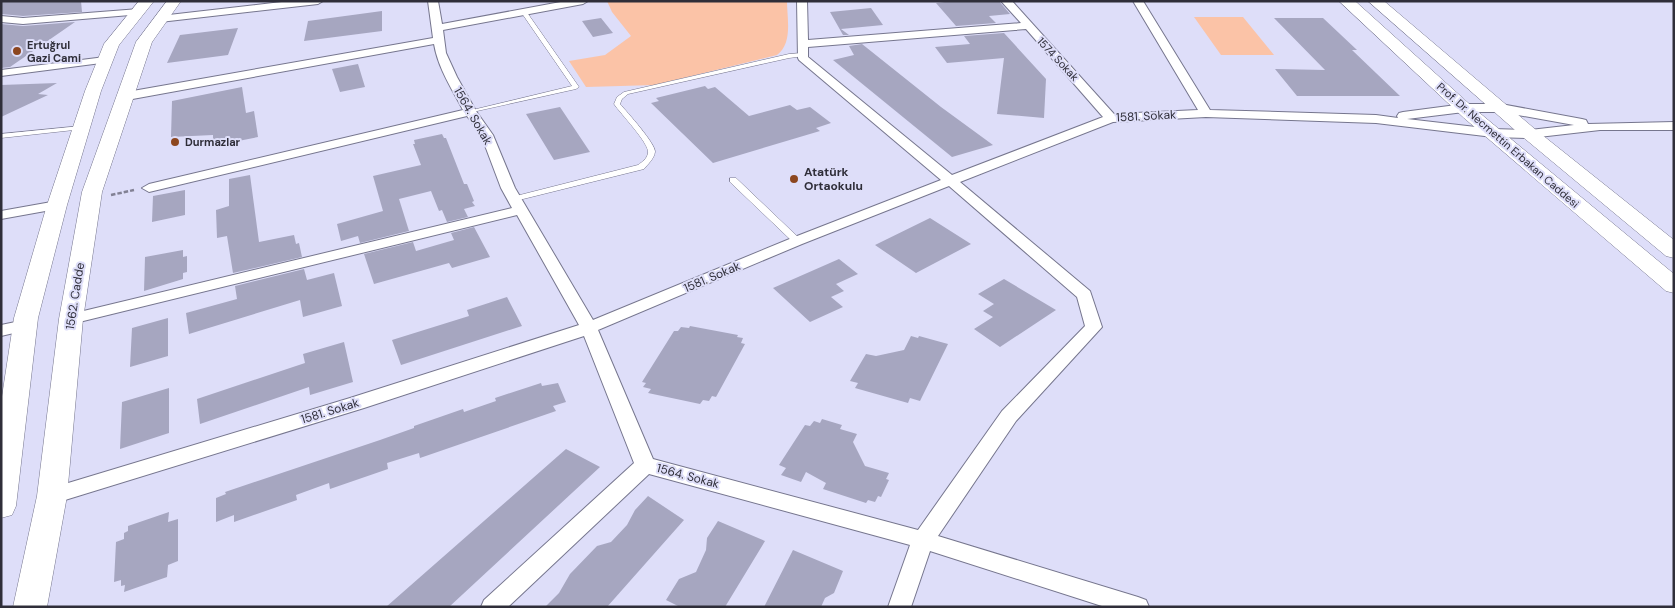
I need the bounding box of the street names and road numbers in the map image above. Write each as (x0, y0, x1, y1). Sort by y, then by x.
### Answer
street label: 1574 Sokak (1034, 34, 1082, 84)
street label: Prof. Dr. Necmettin Erbakan Caddesi (1434, 79, 1582, 211)
street label: 1564. Sokak (450, 84, 496, 148)
street label: 1581. Sokak (1116, 106, 1176, 126)
street label: 1581. Sokak (681, 258, 743, 296)
street label: 1562. Cadde (62, 261, 88, 331)
street label: 1581. Sokak (299, 395, 361, 427)
street label: 1564. Sokak (655, 460, 721, 492)

